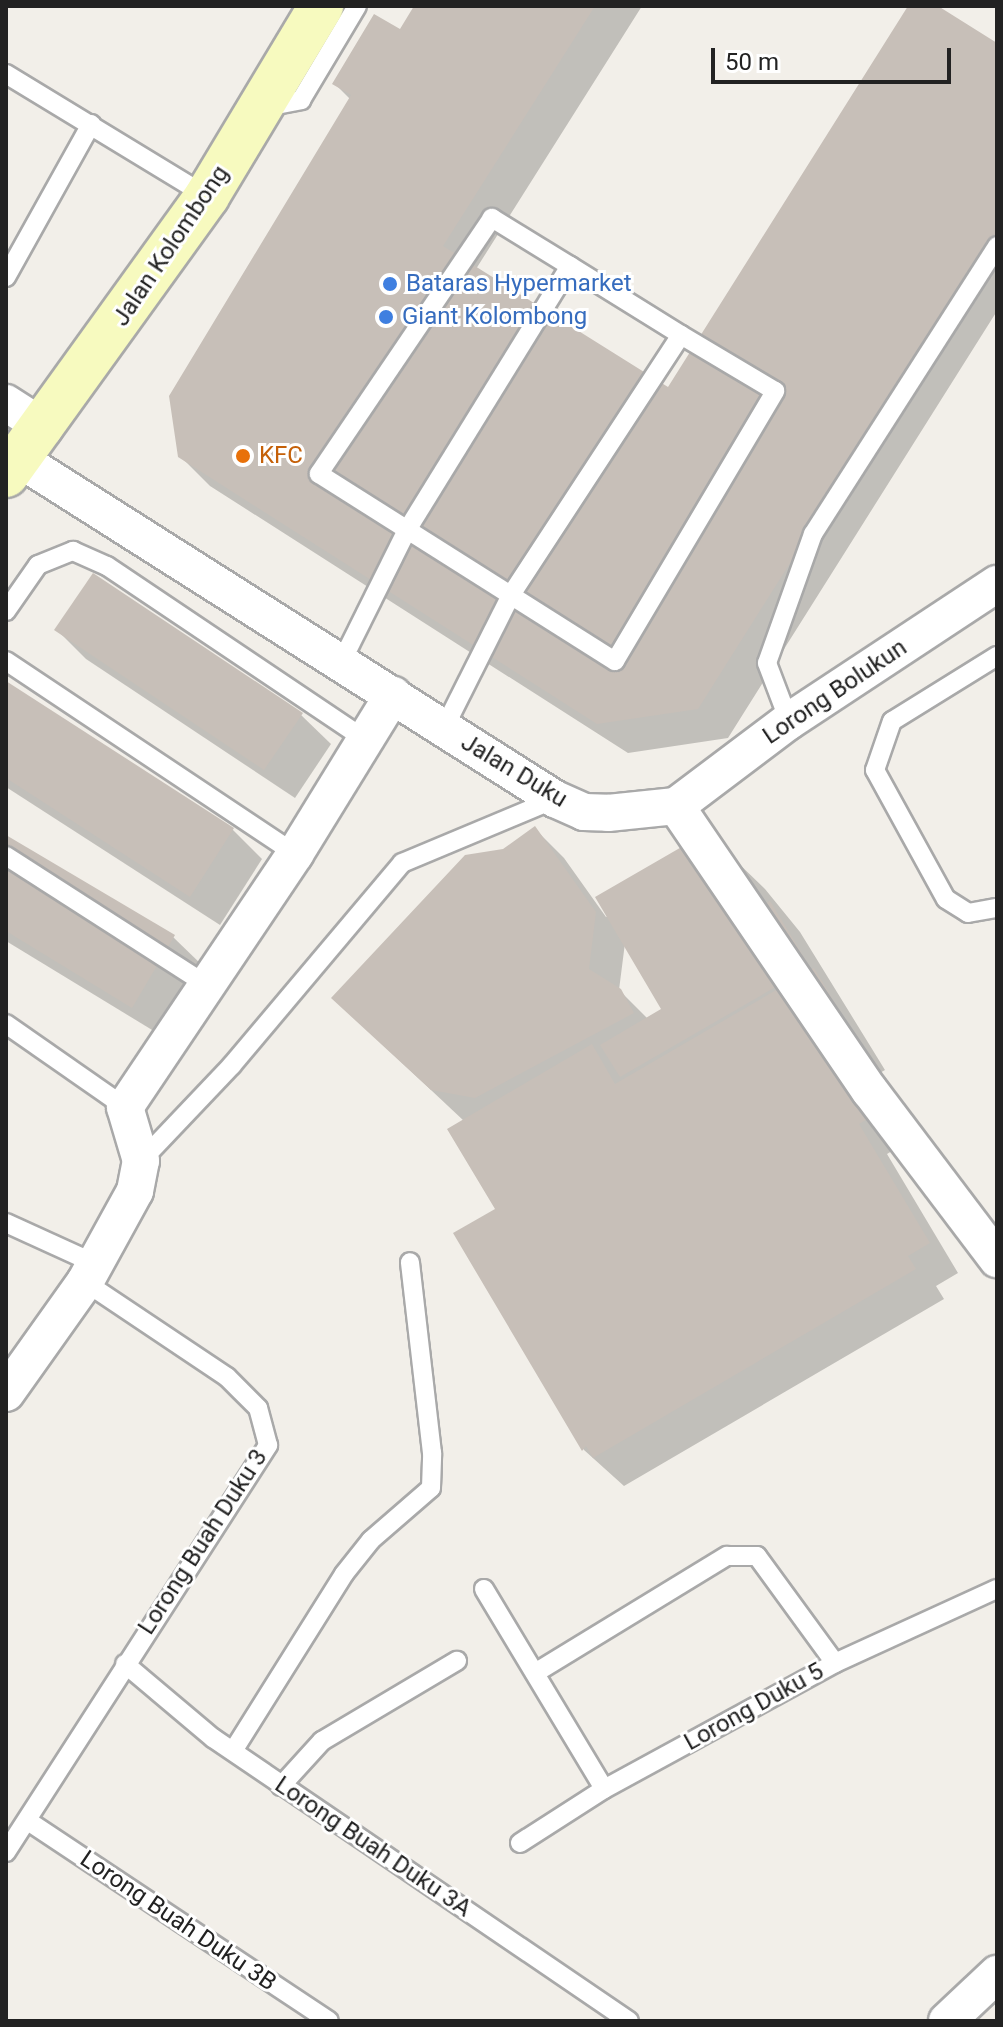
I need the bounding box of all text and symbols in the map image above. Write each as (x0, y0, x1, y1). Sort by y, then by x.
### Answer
scale bar (715, 32, 955, 82)
text: 50 m (725, 48, 779, 76)
street label: Jalan Kolombong (107, 160, 235, 332)
place label: Bataras Hypermarket (406, 270, 632, 298)
marker: Bataras Hypermarket (381, 275, 399, 293)
place label: Giant Kolombong (402, 303, 587, 331)
marker: Giant Kolombong (377, 308, 395, 326)
place label: KFC (259, 442, 303, 470)
marker: KFC (234, 447, 252, 465)
street label: Lorong Bolukun (758, 633, 912, 751)
street label: Jalan Duku (456, 728, 572, 814)
street label: Lorong Buah Duku 3 (132, 1444, 274, 1640)
street label: Lorong Duku 5 (679, 1657, 829, 1757)
street label: Lorong Buah Duku 3A (269, 1771, 477, 1923)
street label: Lorong Buah Duku 3B (75, 1845, 281, 1997)

